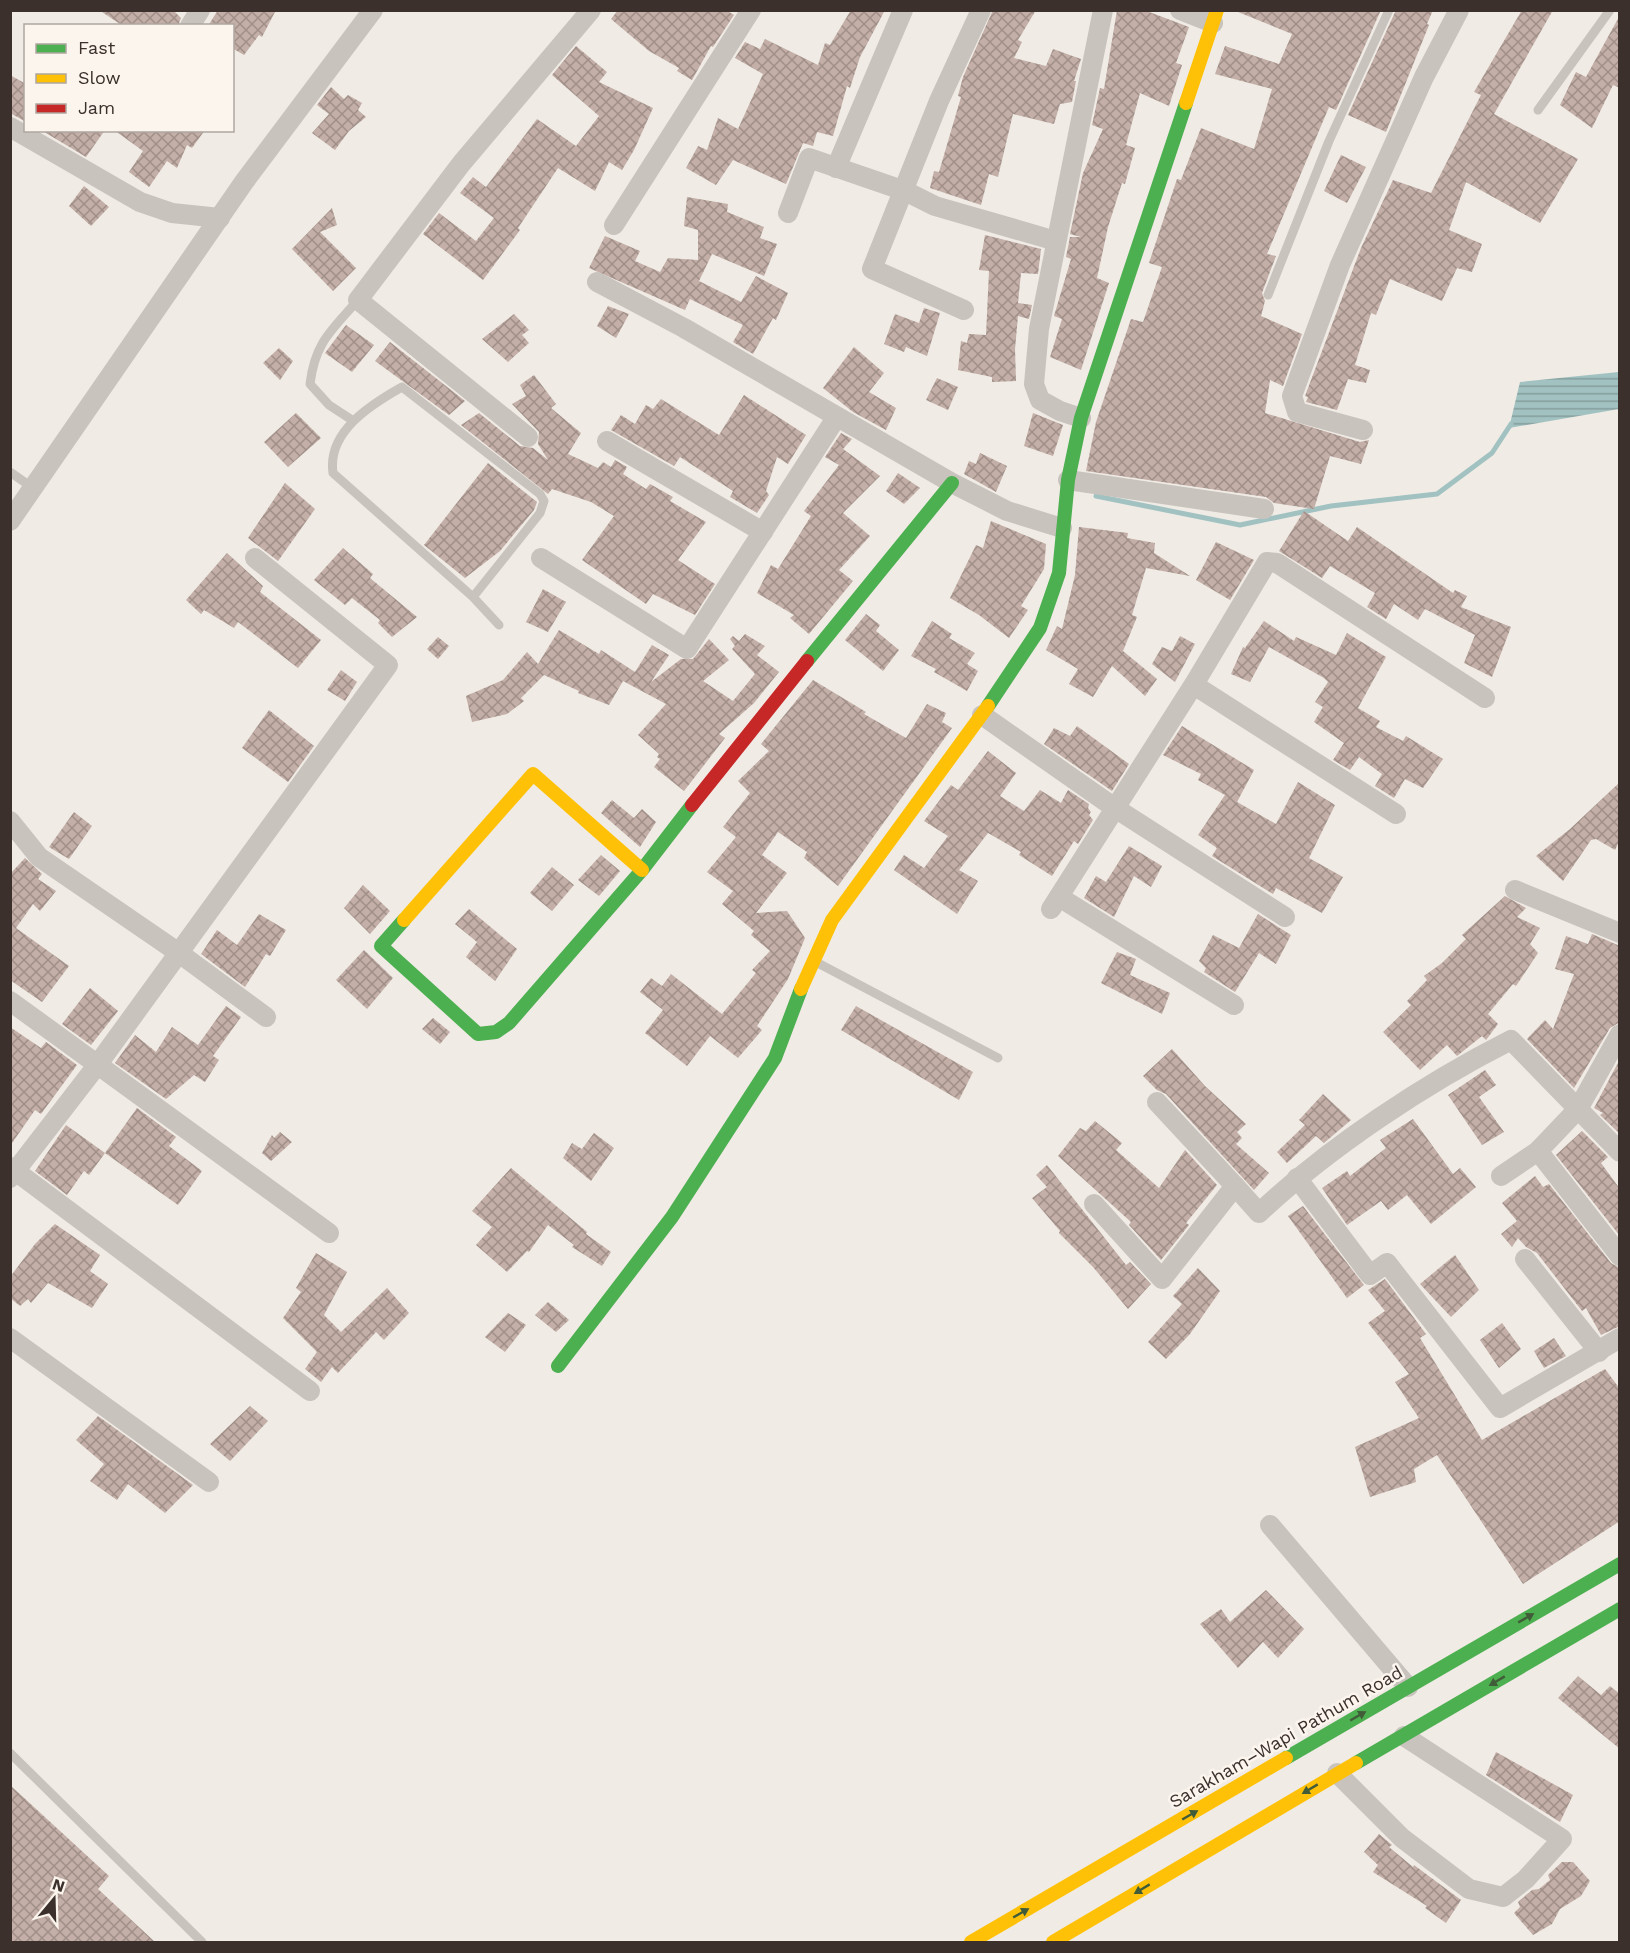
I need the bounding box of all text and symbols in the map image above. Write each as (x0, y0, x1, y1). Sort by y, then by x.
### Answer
legend (24, 24, 234, 132)
text: Fast (78, 37, 116, 58)
text: Slow (78, 67, 121, 88)
text: Jam (78, 97, 115, 118)
one-way arrow (1518, 1613, 1535, 1623)
street label: Sarakham–Wapi Pathum Road (1165, 1661, 1406, 1812)
one-way arrow (1489, 1676, 1505, 1687)
one-way arrow (1350, 1711, 1366, 1722)
one-way arrow (1301, 1784, 1318, 1794)
one-way arrow (1182, 1809, 1198, 1820)
north arrow (24, 1869, 84, 1929)
text: N (50, 1874, 67, 1896)
one-way arrow (1134, 1884, 1150, 1895)
one-way arrow (1013, 1908, 1030, 1918)

